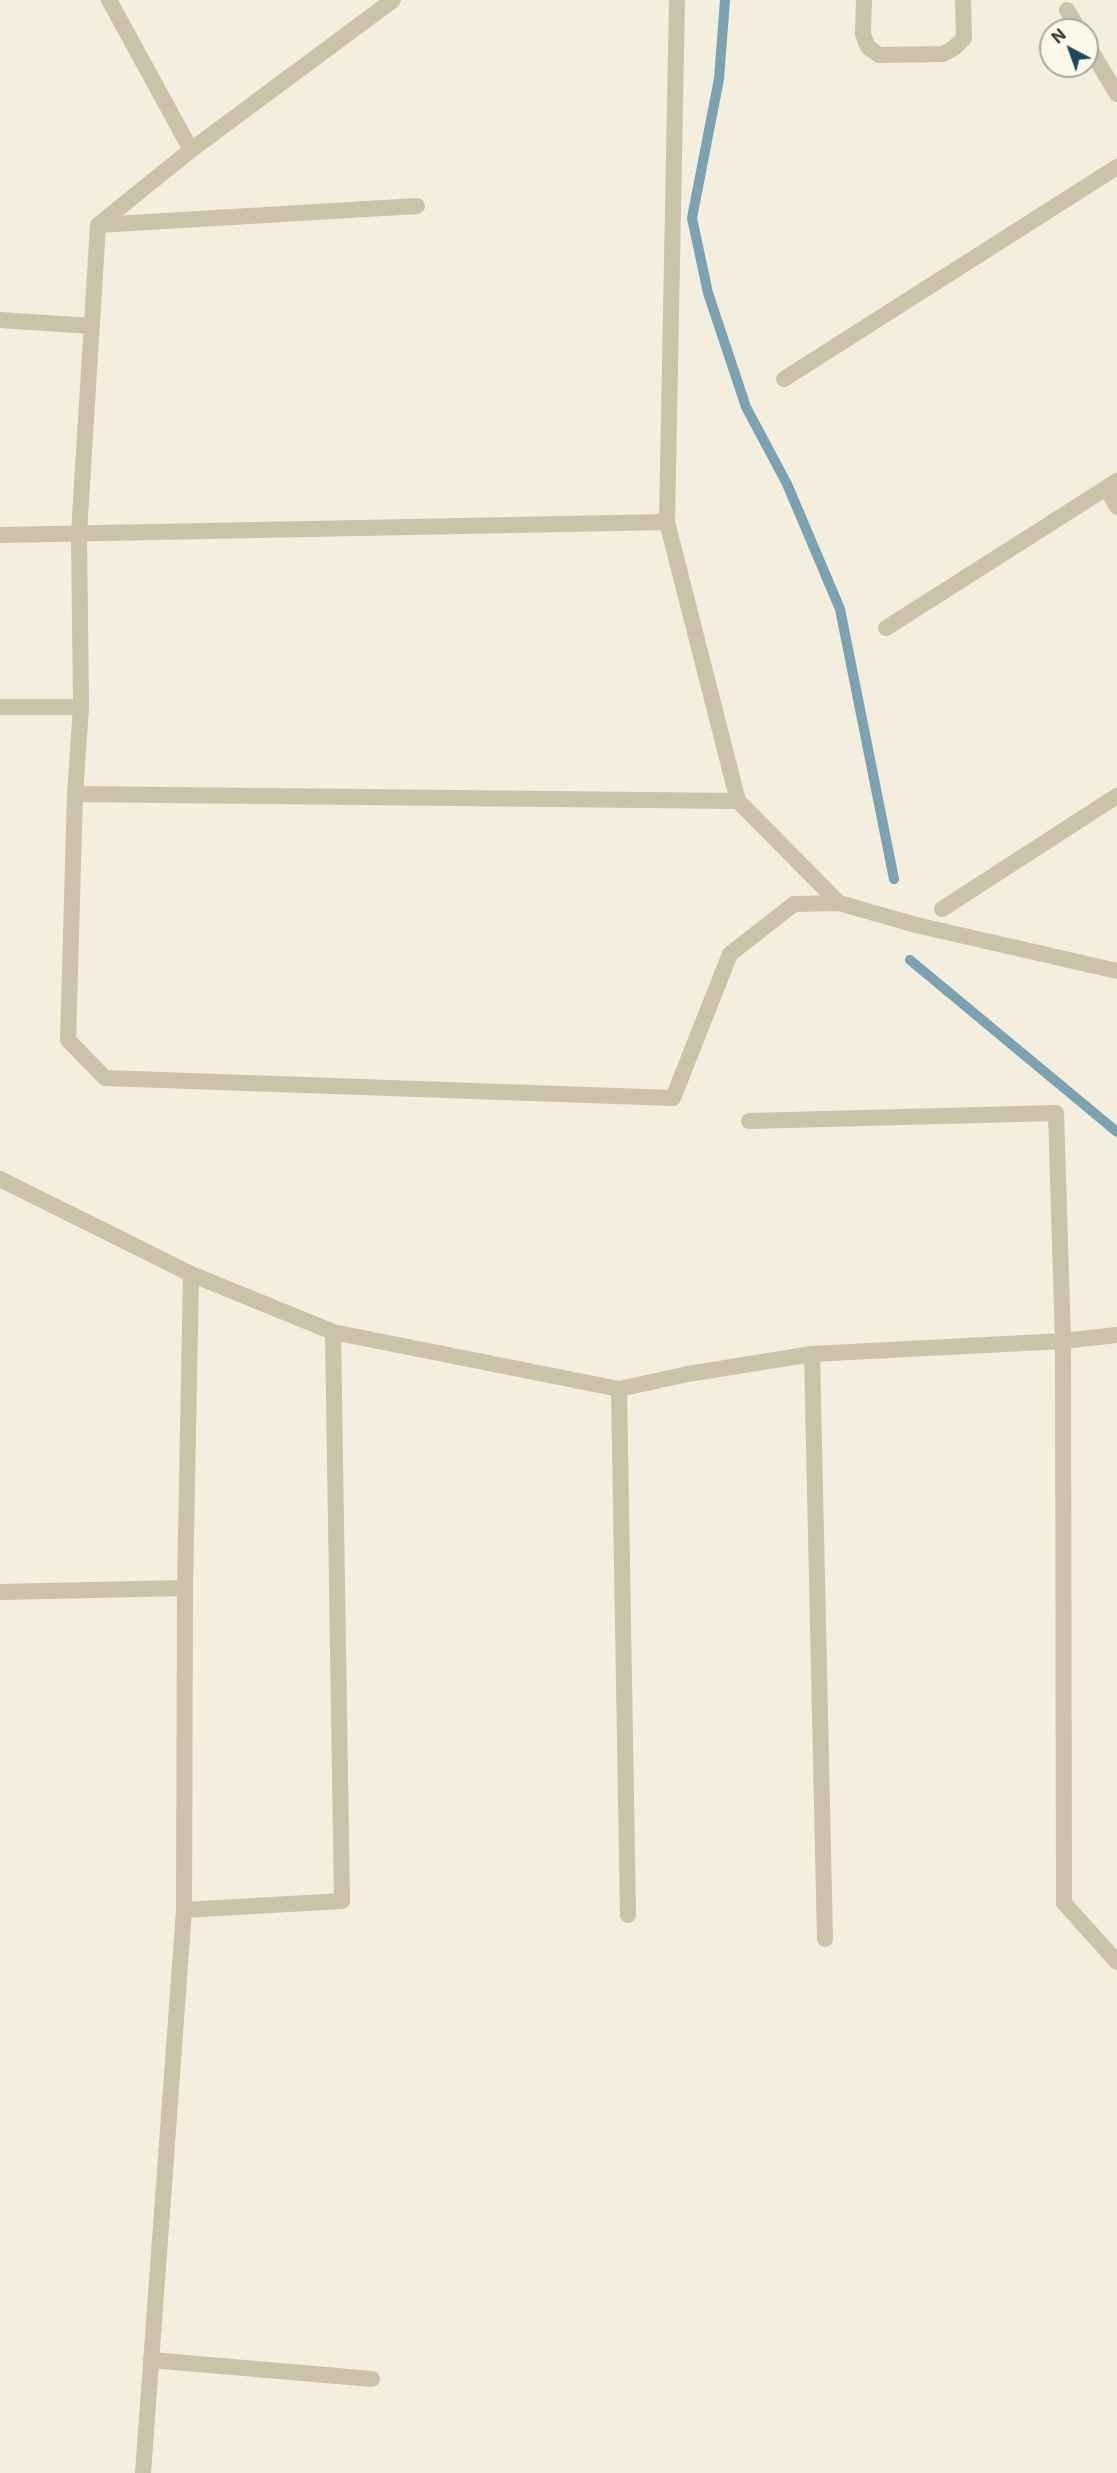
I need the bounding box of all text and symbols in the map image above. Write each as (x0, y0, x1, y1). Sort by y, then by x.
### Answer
north arrow (1039, 18, 1099, 78)
text: N (1047, 24, 1070, 47)

